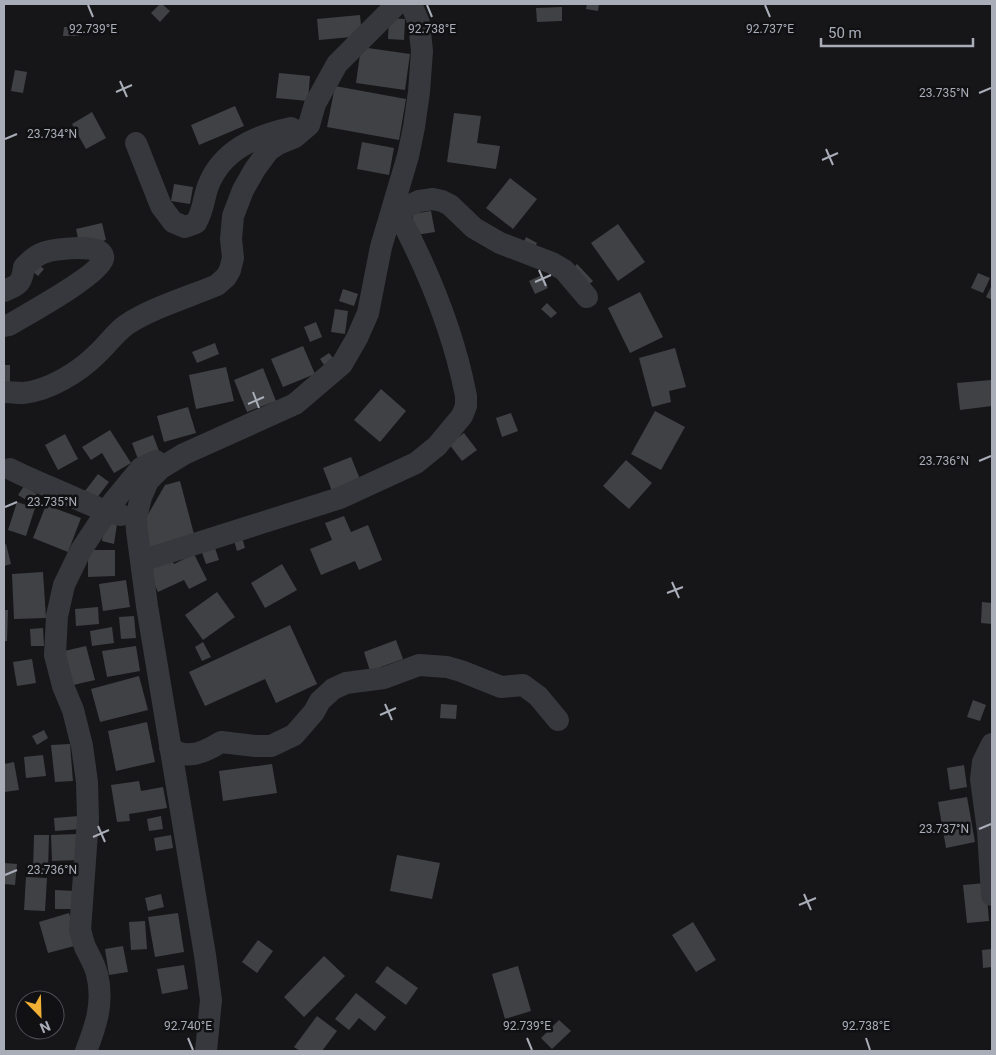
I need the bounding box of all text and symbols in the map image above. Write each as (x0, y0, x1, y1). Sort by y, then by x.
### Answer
scale bar (821, 15, 974, 47)
text: 92.739°E (69, 22, 117, 36)
text: 92.738°E (408, 22, 456, 36)
text: 92.737°E (746, 22, 794, 36)
text: 50 m (828, 24, 862, 42)
text: 23.735°N (919, 86, 969, 100)
text: 23.734°N (27, 127, 77, 141)
text: 23.736°N (919, 454, 969, 468)
text: 23.735°N (27, 495, 77, 509)
text: 23.737°N (919, 822, 969, 836)
text: 23.736°N (27, 863, 77, 877)
north arrow (15, 990, 65, 1040)
text: N (37, 1018, 53, 1036)
text: 92.740°E (164, 1019, 212, 1033)
text: 92.739°E (503, 1019, 551, 1033)
text: 92.738°E (842, 1019, 890, 1033)

